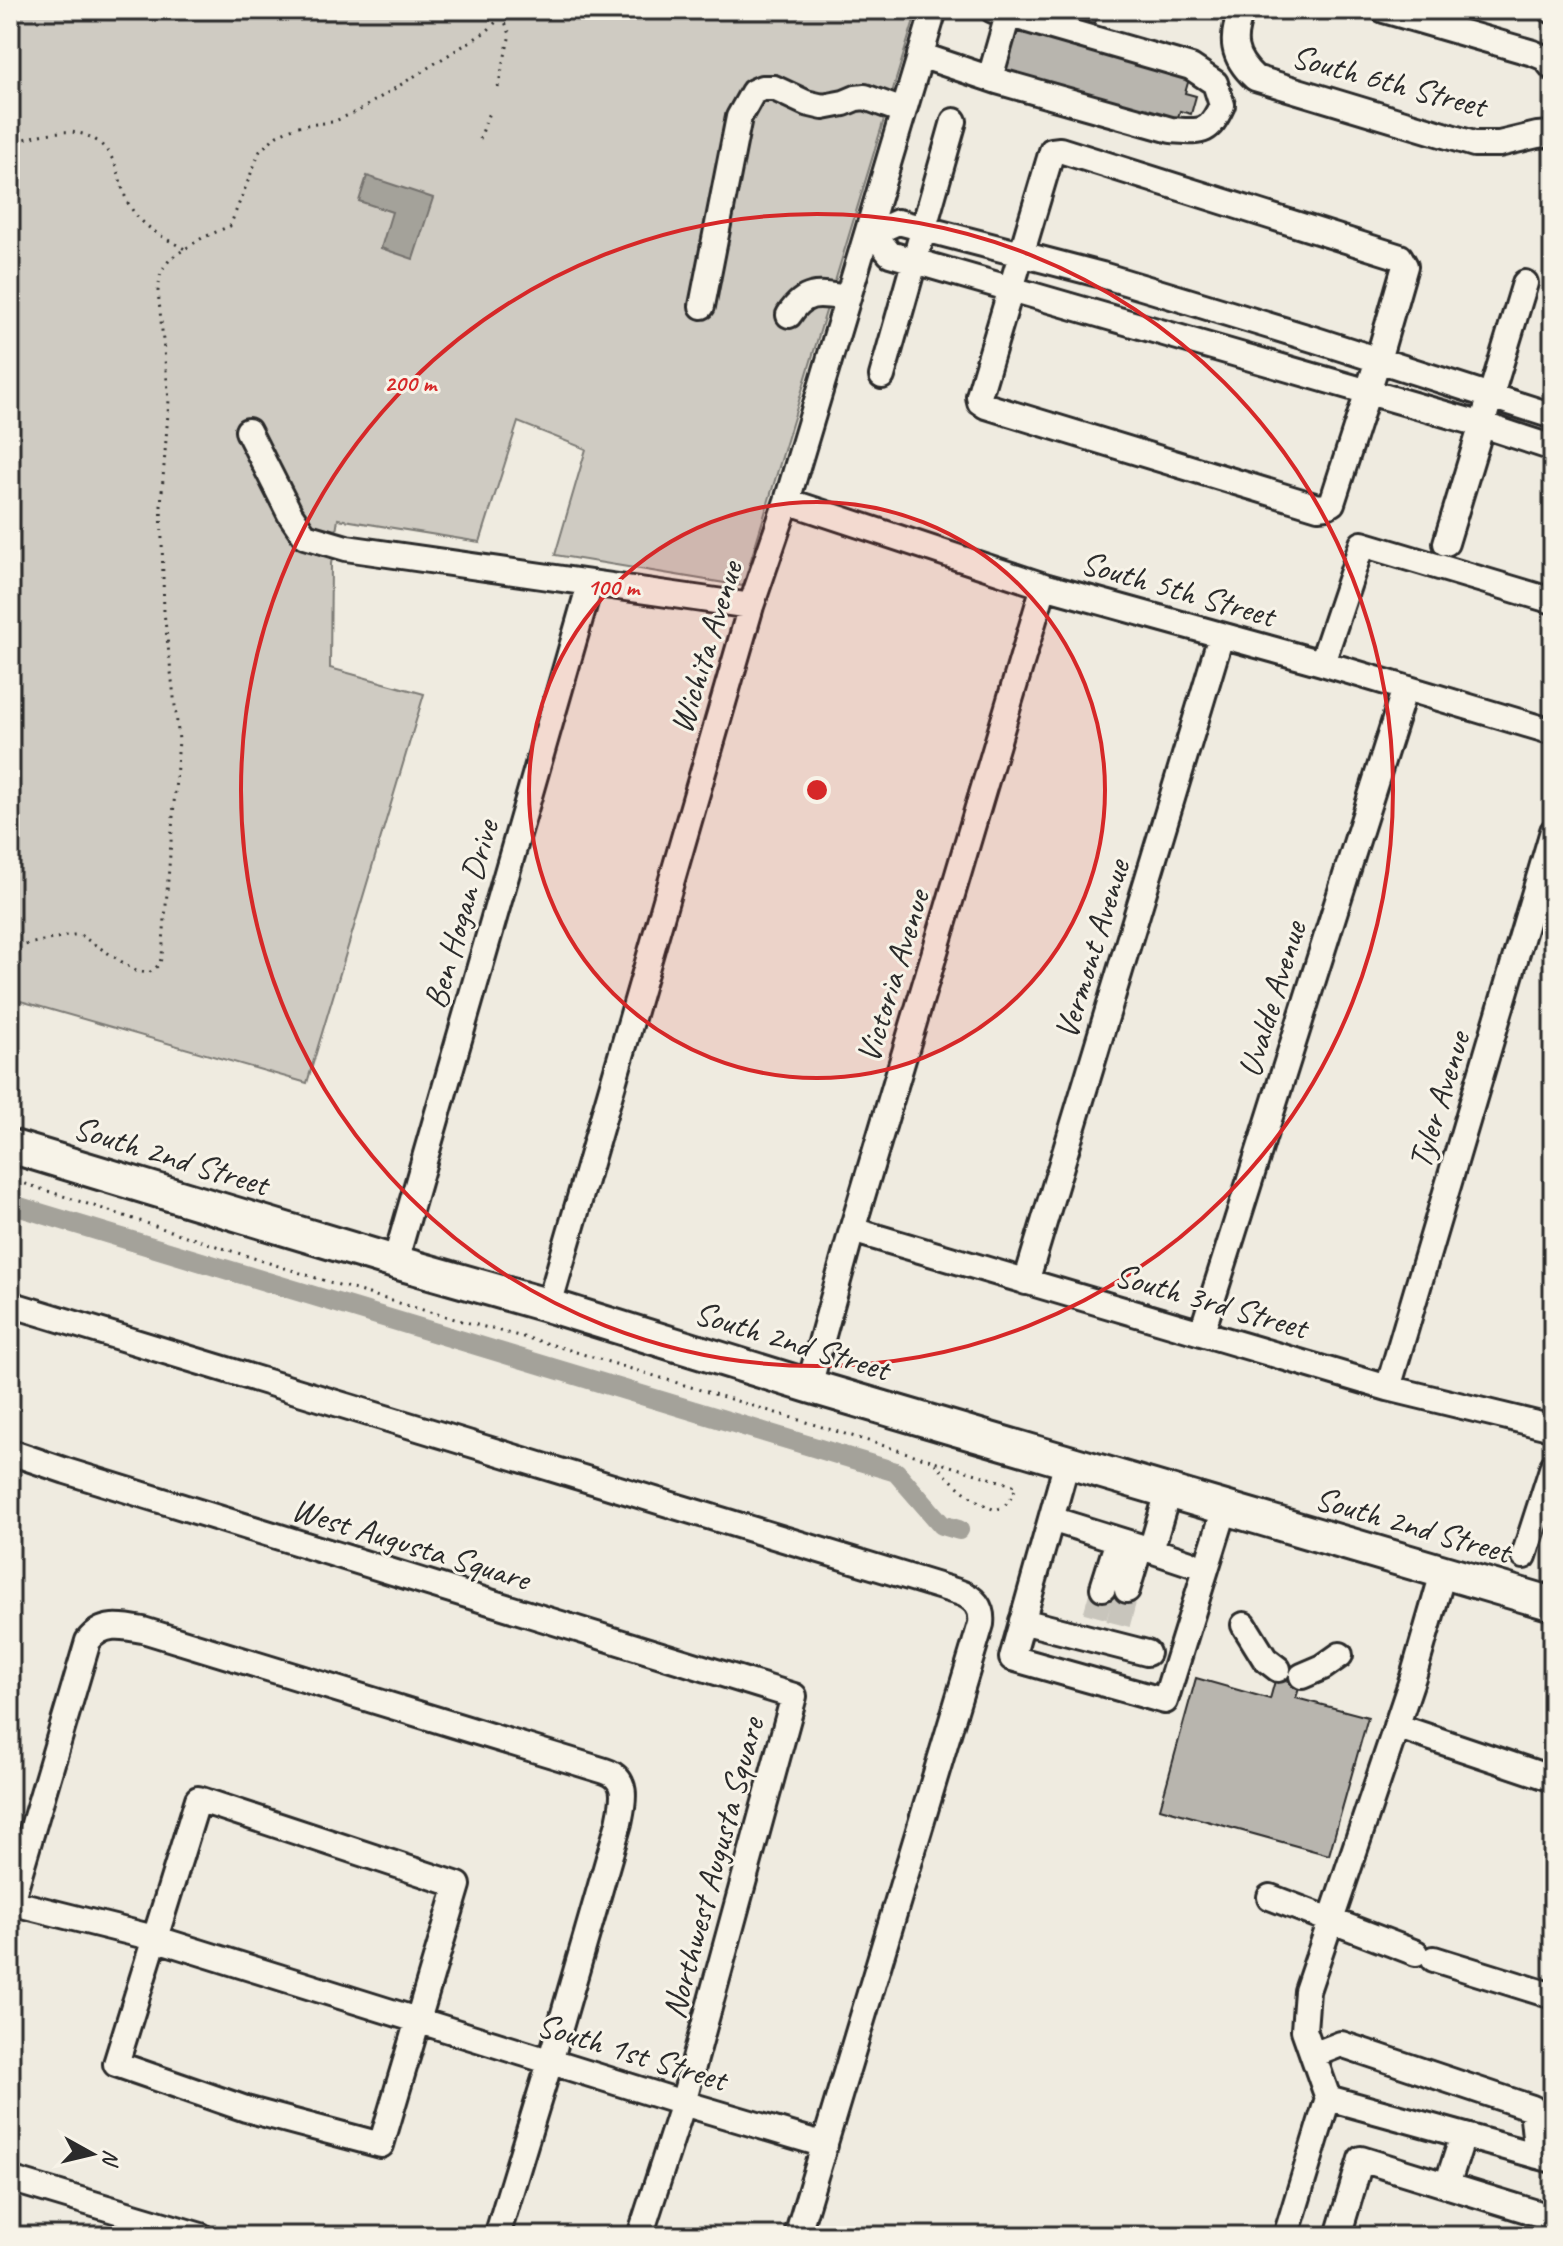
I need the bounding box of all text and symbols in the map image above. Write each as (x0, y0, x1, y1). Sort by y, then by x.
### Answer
street label: South 6th Street (1287, 34, 1494, 128)
text: 200 m (384, 368, 438, 398)
street label: South 5th Street (1076, 540, 1283, 638)
street label: Wichita Avenue (659, 554, 753, 738)
text: 100 m (587, 572, 641, 602)
centre of rings (803, 776, 831, 804)
street label: Ben Hogan Drive (413, 813, 508, 1013)
street label: Vermont Avenue (1044, 853, 1140, 1044)
street label: Victoria Avenue (846, 882, 940, 1068)
street label: Uvalde Avenue (1227, 914, 1316, 1082)
street label: Tyler Avenue (1397, 1024, 1480, 1174)
street label: South 2nd Street (68, 1105, 277, 1207)
street label: South 3rd Street (1110, 1252, 1316, 1349)
street label: South 2nd Street (689, 1290, 898, 1392)
street label: South 2nd Street (1310, 1476, 1519, 1574)
street label: West Augusta Square (287, 1487, 538, 1601)
street label: Northwest Augusta Square (652, 1711, 774, 2023)
street label: South 1st Street (532, 2002, 735, 2102)
north arrow (52, 2114, 132, 2194)
text: N (96, 2148, 126, 2169)

